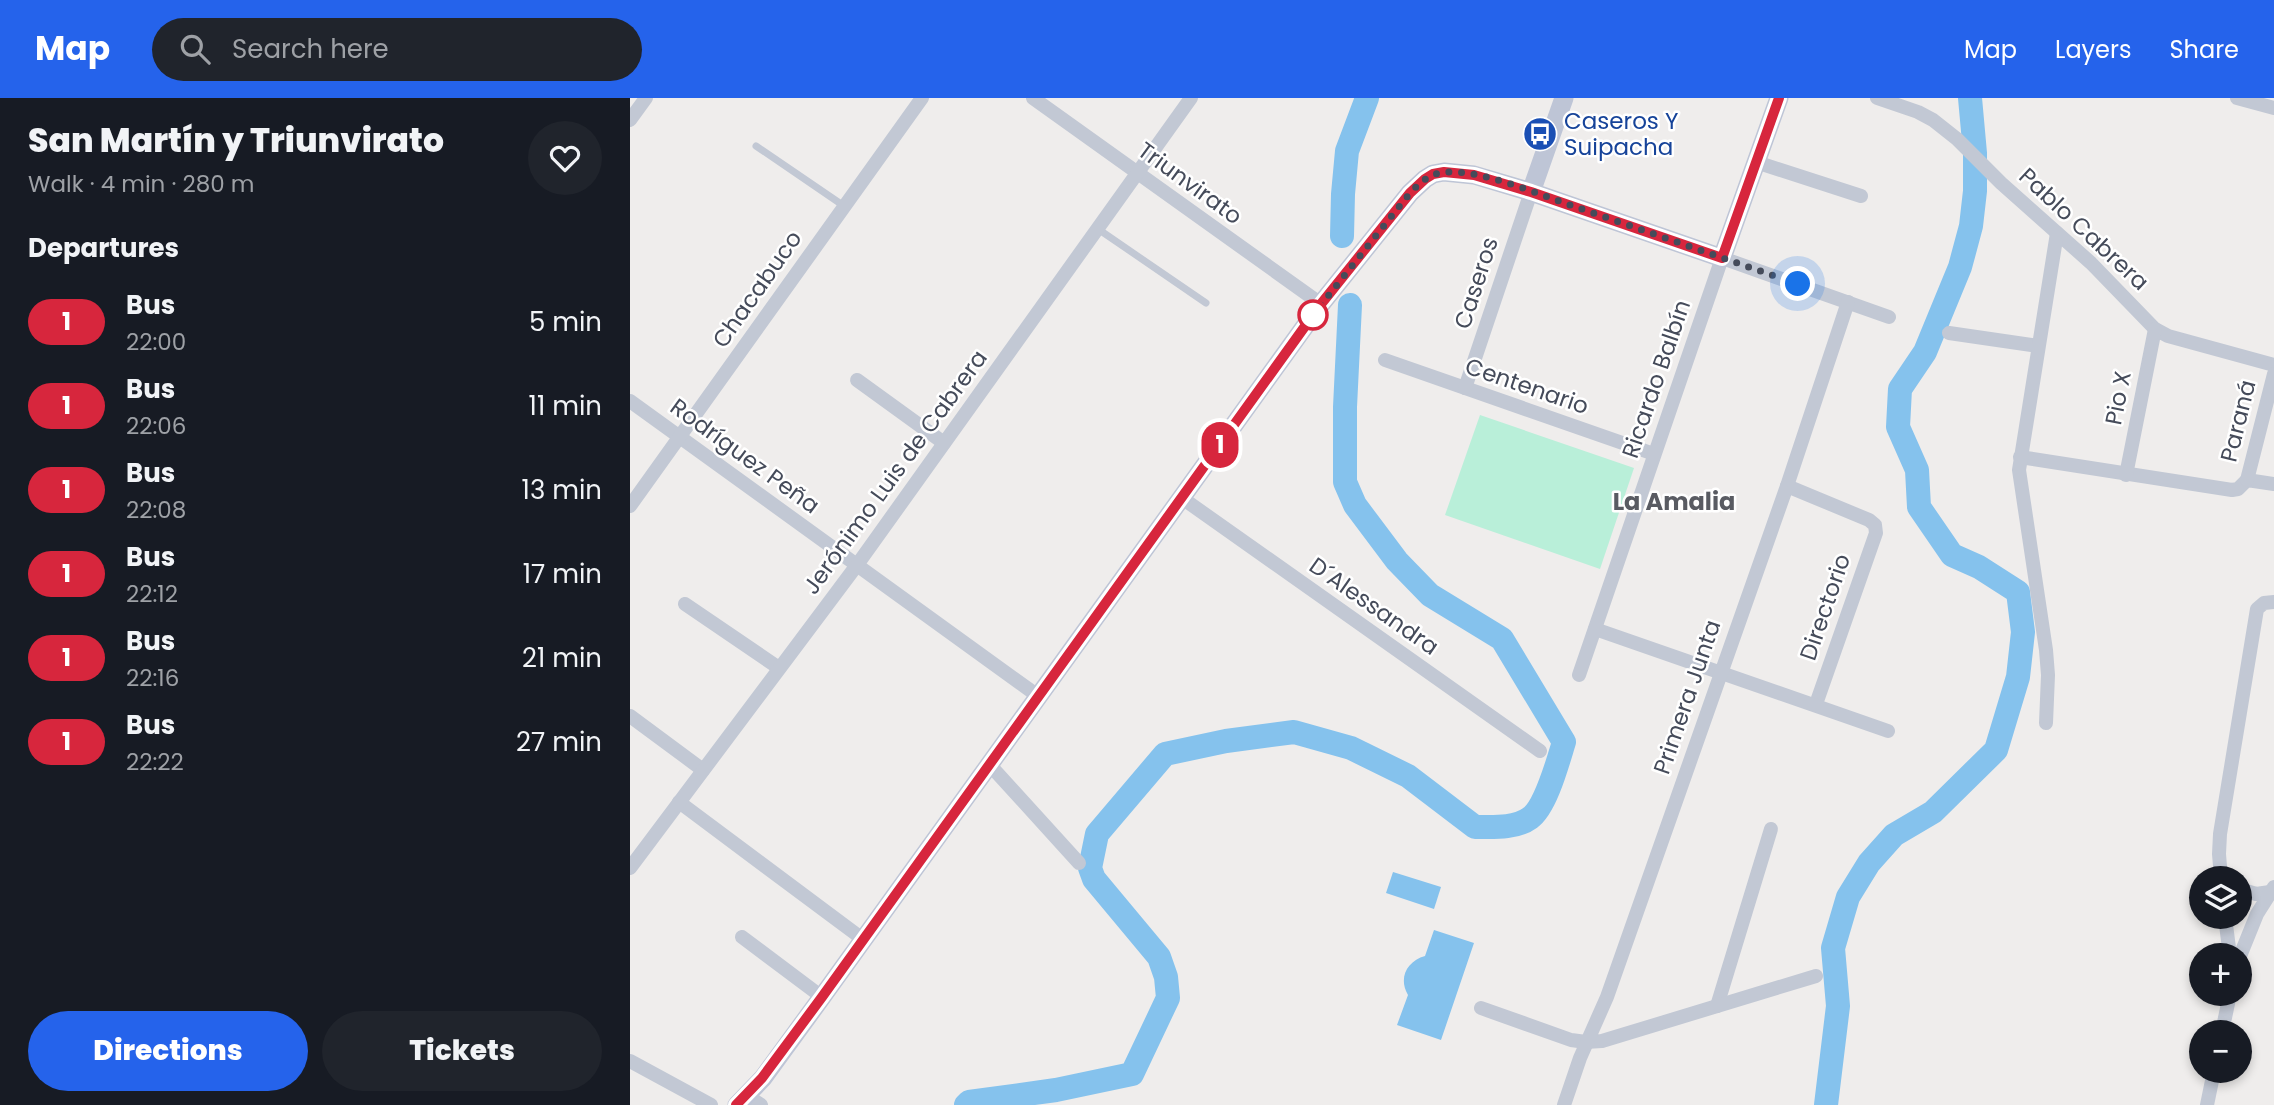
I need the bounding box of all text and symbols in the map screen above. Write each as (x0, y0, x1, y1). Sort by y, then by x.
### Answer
search box (152, 18, 642, 81)
text: Map (35, 25, 110, 72)
icon: search (176, 30, 214, 68)
text: Search here (232, 31, 389, 67)
text: Map (1964, 33, 2017, 66)
text: Layers (2055, 33, 2131, 66)
text: Share (2169, 33, 2239, 66)
place label: Caseros Y Suipacha (1564, 105, 1678, 163)
bus stop icon: Caseros Y Suipacha (1521, 115, 1559, 153)
text: San Martín y Triunvirato (28, 117, 444, 164)
button: heart (528, 121, 602, 195)
street label: Triunvirato (1131, 134, 1249, 232)
street label: Pablo Cabrera (2012, 160, 2156, 298)
text: Walk · 4 min · 280 m (28, 168, 255, 200)
street label: Chacabuco (705, 224, 809, 354)
text: Departures (28, 230, 179, 266)
street label: Caseros (1446, 233, 1506, 333)
your location (1780, 266, 1815, 301)
text: Bus (126, 287, 175, 323)
street label: Ricardo Balbín (1614, 296, 1698, 462)
unlabelled marker (1298, 300, 1328, 330)
text: 5 min (529, 304, 602, 340)
text: 1 (62, 305, 71, 338)
text: 22:00 (126, 326, 186, 358)
street label: Jerónimo Luis de Cabrera (795, 343, 995, 601)
street label: Centenario (1461, 350, 1593, 422)
street label: Pio X (2097, 368, 2139, 428)
text: Bus (126, 371, 175, 407)
street label: Paraná (2212, 377, 2264, 465)
text: 11 min (529, 388, 602, 424)
text: 1 (62, 389, 71, 422)
street label: Rodríguez Peña (664, 391, 826, 521)
text: 22:06 (126, 410, 186, 442)
line badge: 1 (1197, 422, 1243, 468)
text: 1 (1215, 428, 1225, 461)
text: Bus (126, 455, 175, 491)
text: 13 min (522, 472, 602, 508)
text: 1 (62, 473, 71, 506)
district label: La Amalia (1613, 485, 1735, 518)
text: 22:08 (126, 494, 186, 526)
text: Bus (126, 539, 175, 575)
street label: D´Alessandra (1303, 549, 1445, 663)
street label: Directorio (1792, 549, 1858, 665)
text: 17 min (523, 556, 602, 592)
text: 1 (62, 557, 71, 590)
text: 22:12 (126, 578, 178, 610)
street label: Primera Junta (1646, 616, 1728, 778)
text: Bus (126, 623, 175, 659)
text: 21 min (522, 640, 602, 676)
text: 1 (62, 641, 71, 674)
text: 22:16 (126, 662, 179, 694)
text: Bus (126, 707, 175, 743)
text: 27 min (516, 724, 602, 760)
text: 1 (62, 725, 71, 758)
text: 22:22 (126, 746, 184, 778)
map controls (2189, 866, 2252, 1083)
button: layers (2189, 866, 2252, 929)
button: + (2189, 943, 2252, 1006)
button: Directions (28, 1011, 308, 1091)
button: Tickets (322, 1011, 602, 1091)
button: − (2189, 1020, 2252, 1083)

